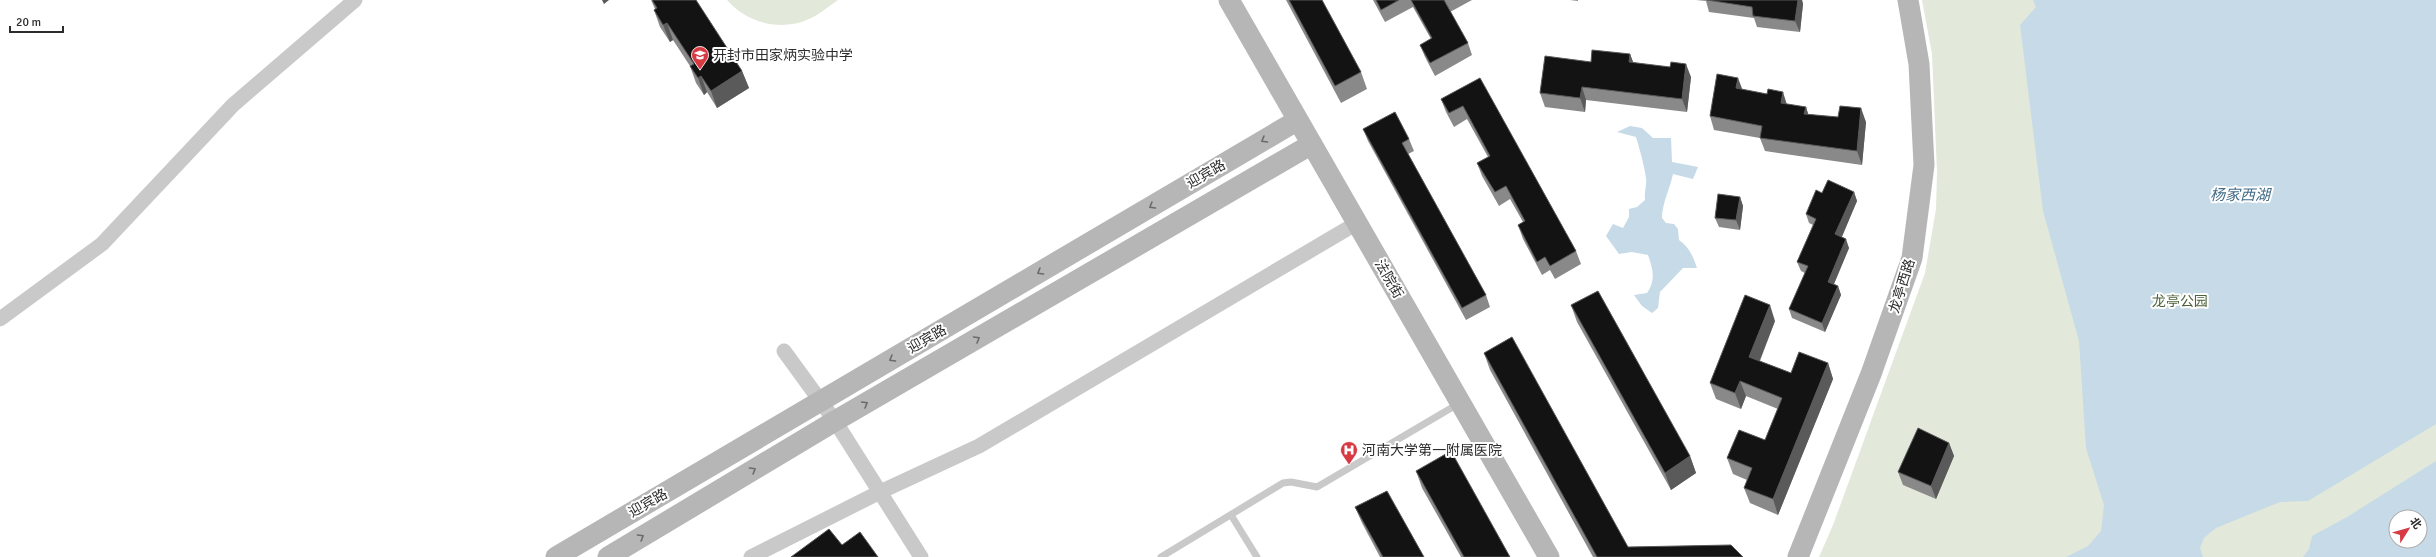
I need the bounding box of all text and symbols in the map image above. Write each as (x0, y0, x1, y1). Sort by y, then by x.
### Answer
scale bar (10, 8, 63, 34)
text: 20 m (16, 15, 41, 30)
school or university icon: 开封市田家炳实验中学 (690, 45, 710, 70)
place label: 开封市田家炳实验中学 (713, 47, 853, 64)
one-way arrow (1261, 136, 1269, 143)
street label: 迎宾路 (1184, 156, 1228, 192)
water label: 杨家西湖 (2210, 186, 2272, 204)
one-way arrow (1149, 201, 1156, 209)
street label: 法院街 (1371, 257, 1407, 301)
street label: 龙亭西路 (1886, 257, 1918, 315)
one-way arrow (1037, 267, 1044, 275)
park label: 龙亭公园 (2152, 293, 2208, 310)
street label: 迎宾路 (905, 321, 949, 357)
one-way arrow (973, 336, 980, 343)
one-way arrow (889, 355, 896, 362)
one-way arrow (861, 401, 868, 408)
hospital icon: 河南大学第一附属医院 (1339, 440, 1359, 465)
place label: 河南大学第一附属医院 (1362, 442, 1502, 459)
one-way arrow (749, 468, 756, 475)
street label: 迎宾路 (626, 485, 670, 521)
north arrow (2388, 509, 2428, 549)
text: 北 (2407, 515, 2424, 532)
one-way arrow (637, 534, 644, 542)

